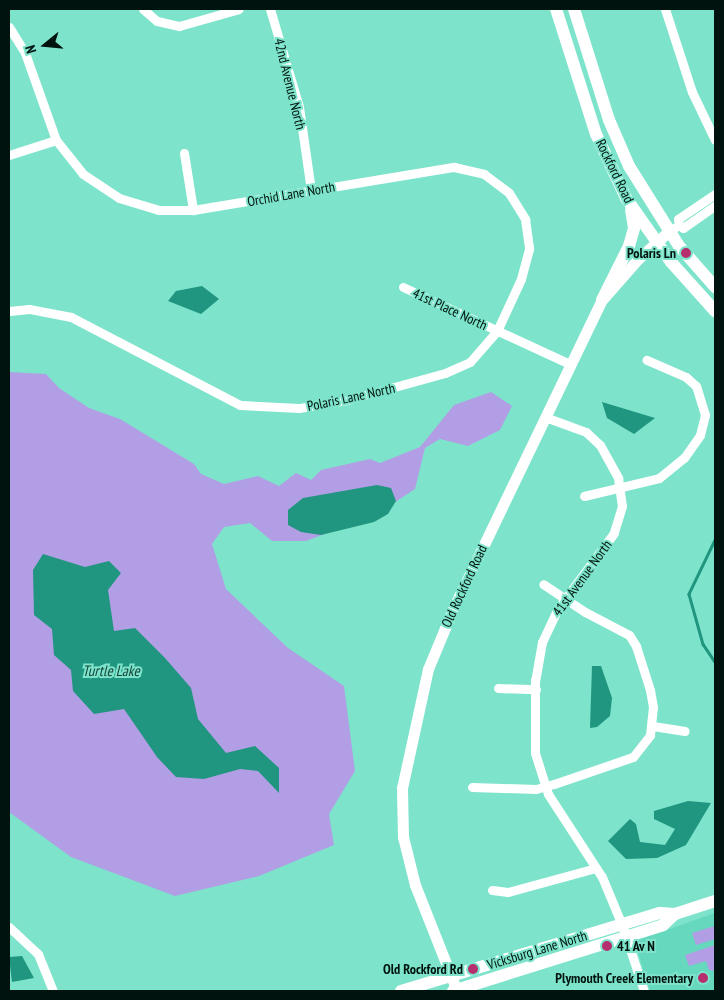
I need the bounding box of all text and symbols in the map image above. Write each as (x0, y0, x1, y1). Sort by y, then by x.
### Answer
north arrow (20, 20, 70, 70)
street label: 42nd Avenue North (270, 36, 310, 132)
text: N (21, 43, 40, 56)
street label: Rockford Road (592, 136, 638, 206)
street label: Orchid Lane North (246, 178, 336, 210)
place label: Polaris Ln (627, 245, 676, 261)
marker: Polaris Ln (680, 247, 692, 259)
street label: 41st Place North (410, 284, 490, 334)
street label: Polaris Lane North (306, 380, 396, 414)
street label: 41st Avenue North (549, 537, 615, 619)
street label: Old Rockford Road (438, 542, 490, 630)
water label: Turtle Lake (82, 662, 140, 680)
street label: Vicksburg Lane North (485, 927, 589, 973)
place label: 41 Av N (617, 938, 656, 954)
marker: 41 Av N (601, 940, 613, 952)
place label: Old Rockford Rd (383, 961, 463, 977)
marker: Old Rockford Rd (467, 963, 479, 975)
place label: Plymouth Creek Elementary (555, 970, 693, 986)
marker: Plymouth Creek Elementary (697, 972, 709, 984)

